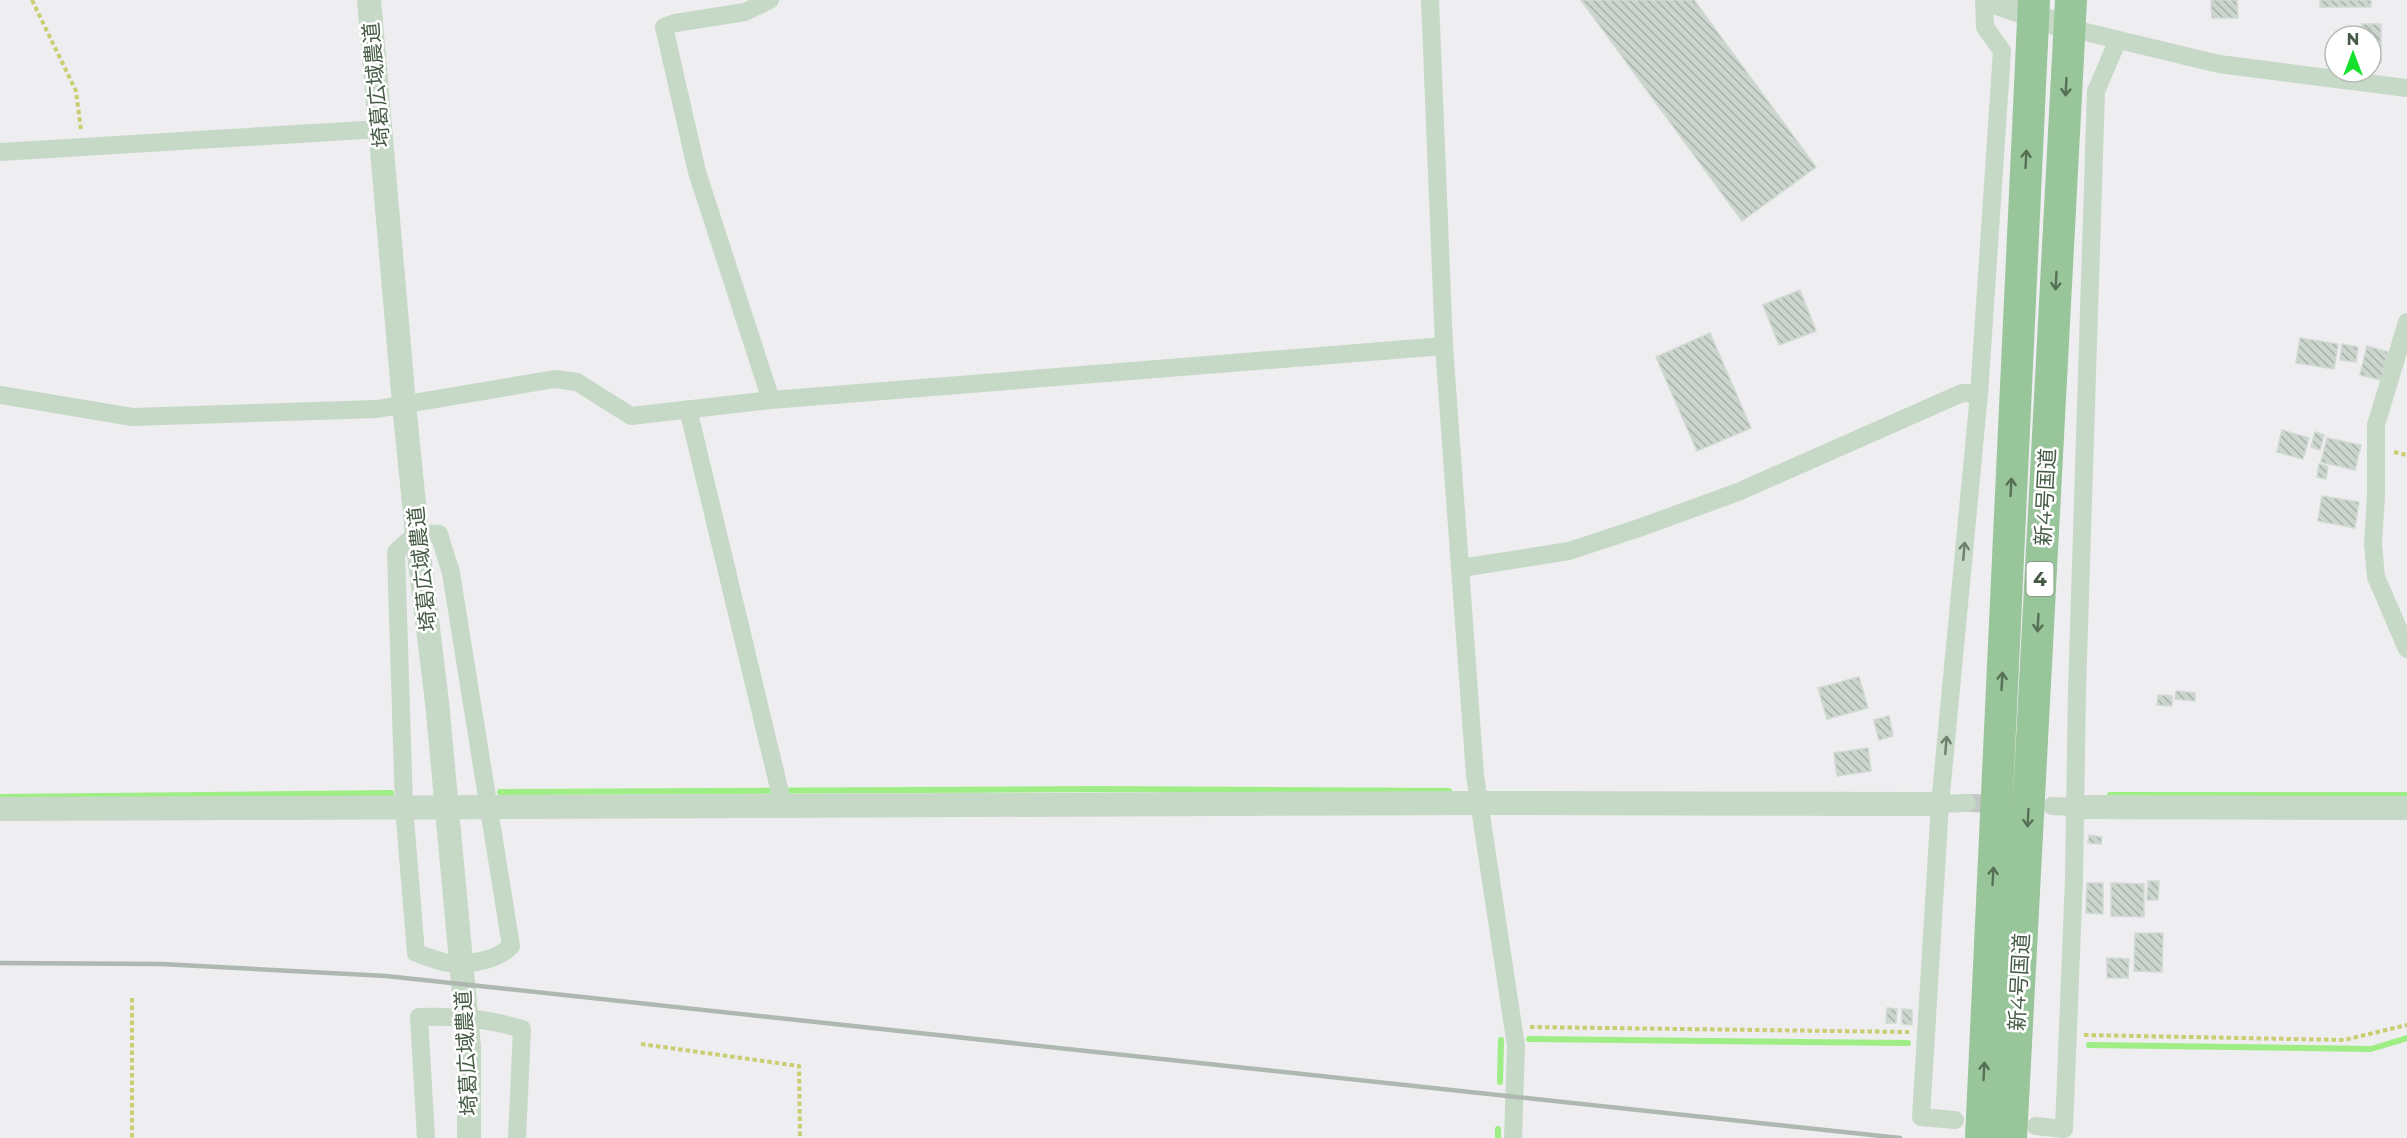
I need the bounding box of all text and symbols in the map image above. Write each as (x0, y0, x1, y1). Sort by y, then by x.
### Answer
street label: 埼葛広域農道 (358, 21, 394, 149)
north arrow (2323, 24, 2383, 84)
text: N (2347, 30, 2359, 49)
one-way arrow (2061, 76, 2072, 96)
one-way arrow (2021, 150, 2032, 170)
one-way arrow (2050, 271, 2061, 291)
street label: 新4号国道 (2030, 447, 2060, 547)
one-way arrow (2005, 477, 2017, 497)
street label: 埼葛広域農道 (403, 505, 441, 633)
one-way arrow (1959, 542, 1970, 562)
road number: 4 (2026, 562, 2054, 596)
one-way arrow (2032, 612, 2043, 632)
one-way arrow (1996, 672, 2007, 692)
one-way arrow (1941, 736, 1952, 756)
one-way arrow (2022, 807, 2033, 827)
one-way arrow (1987, 867, 1998, 887)
street label: 新4号国道 (2004, 932, 2034, 1032)
street label: 埼葛広域農道 (450, 989, 482, 1117)
one-way arrow (1978, 1061, 1989, 1081)

